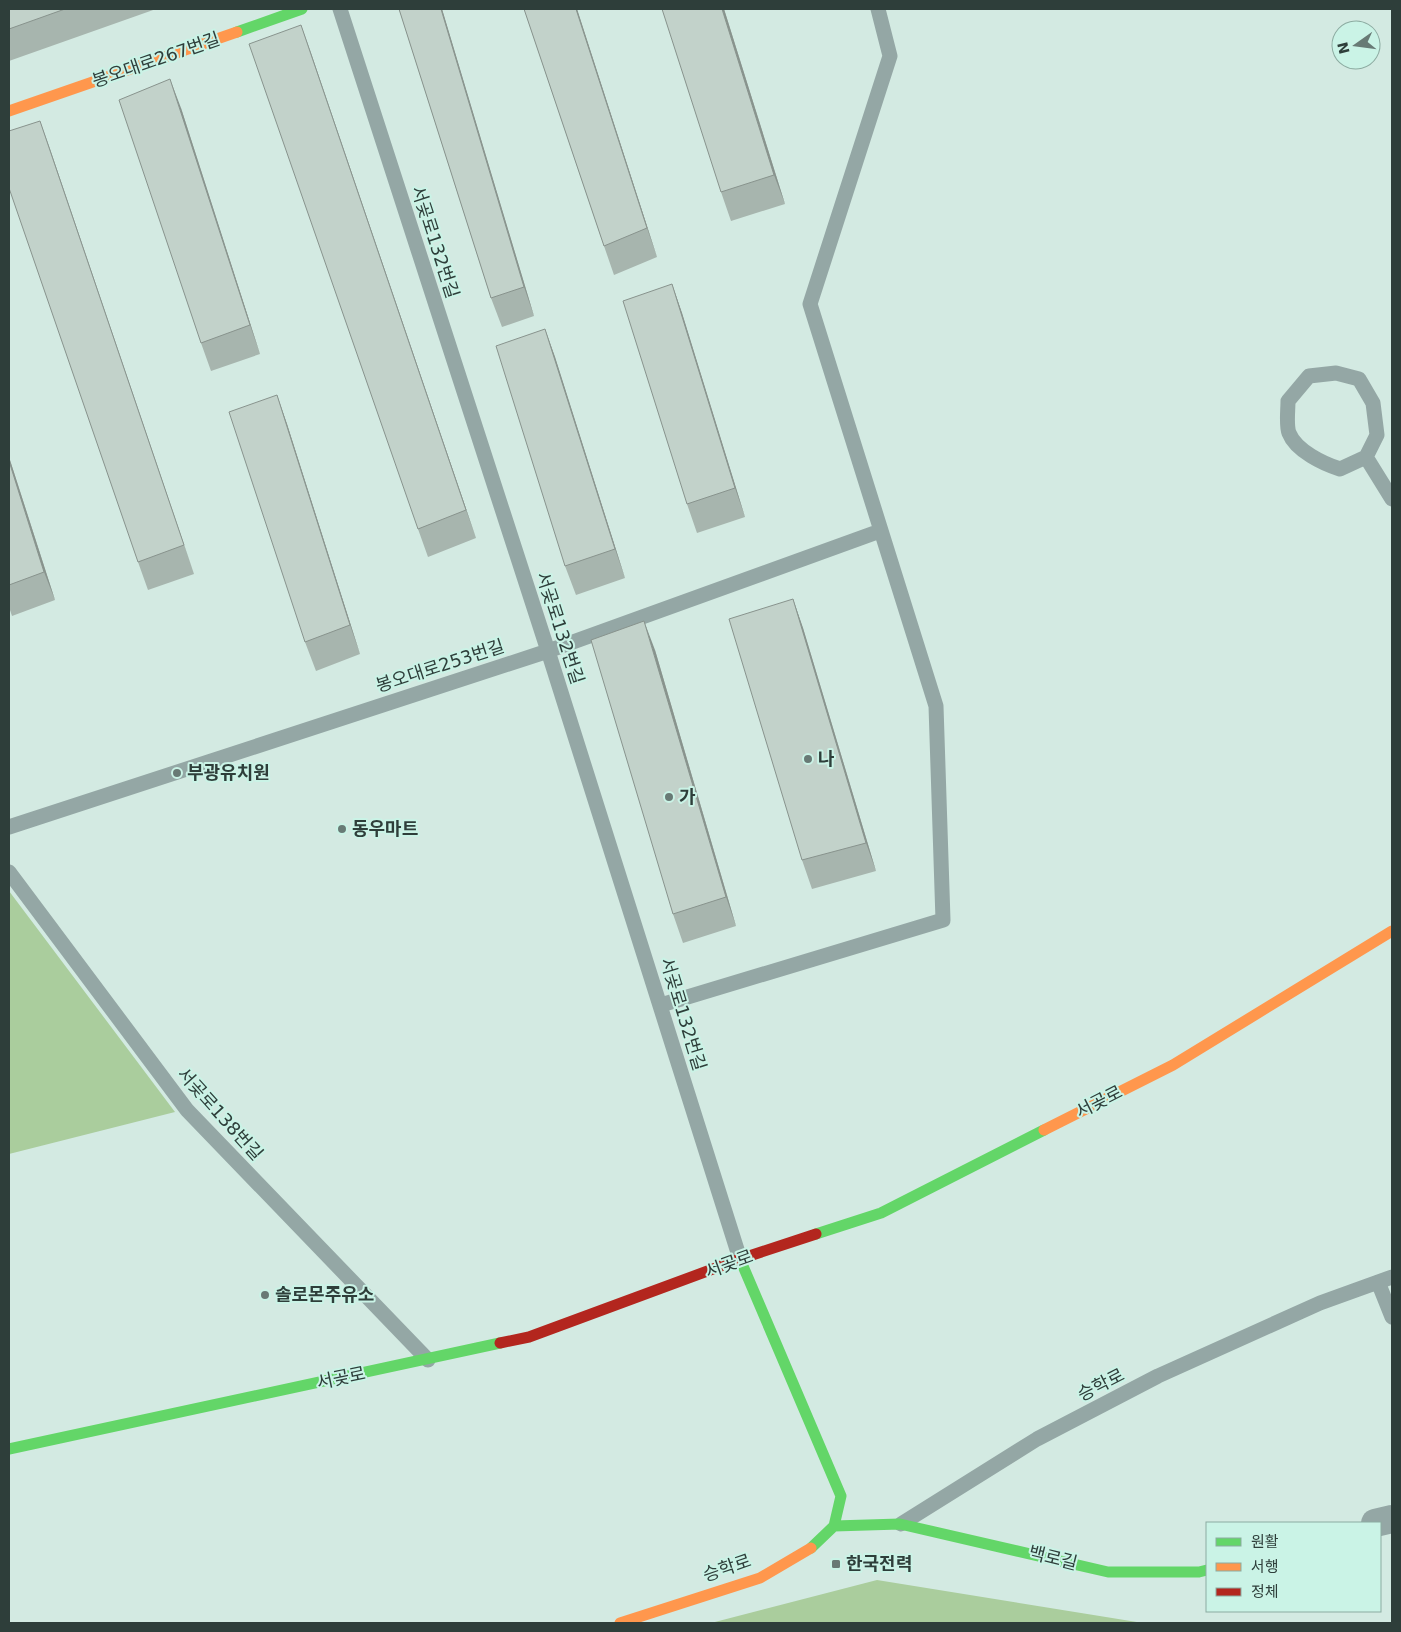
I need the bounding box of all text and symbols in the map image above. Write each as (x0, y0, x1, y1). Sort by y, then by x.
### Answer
north arrow (1331, 20, 1381, 70)
street label: 봉오대로267번길 (89, 28, 222, 91)
text: N (1334, 41, 1353, 56)
street label: 서곶로132번길 (407, 183, 464, 301)
street label: 서곶로132번길 (532, 569, 589, 687)
street label: 봉오대로253번길 (373, 635, 507, 696)
place label: 나 (818, 748, 835, 769)
marker: 나 (802, 753, 814, 765)
place label: 부광유치원 (187, 762, 270, 783)
marker: 부광유치원 (171, 767, 183, 779)
place label: 가 (679, 786, 696, 807)
marker: 가 (663, 791, 675, 803)
place label: 동우마트 (352, 818, 418, 839)
marker: 동우마트 (336, 823, 348, 835)
street label: 서곶로132번길 (656, 955, 711, 1073)
street label: 서곶로138번길 (173, 1063, 267, 1164)
street label: 서곶로 (1072, 1081, 1126, 1122)
street label: 서곶로 (702, 1245, 756, 1282)
place label: 솔로몬주유소 (275, 1284, 374, 1305)
marker: 솔로몬주유소 (259, 1289, 271, 1301)
street label: 서곶로 (314, 1362, 367, 1393)
street label: 승학로 (1074, 1364, 1128, 1405)
legend (1206, 1522, 1381, 1612)
text: 원활 (1251, 1533, 1279, 1551)
street label: 백로길 (1026, 1541, 1080, 1574)
street label: 승학로 (700, 1550, 754, 1586)
place label: 한국전력 (846, 1553, 912, 1574)
marker: 한국전력 (830, 1558, 842, 1570)
text: 서행 (1251, 1558, 1279, 1576)
text: 정체 (1251, 1583, 1279, 1601)

